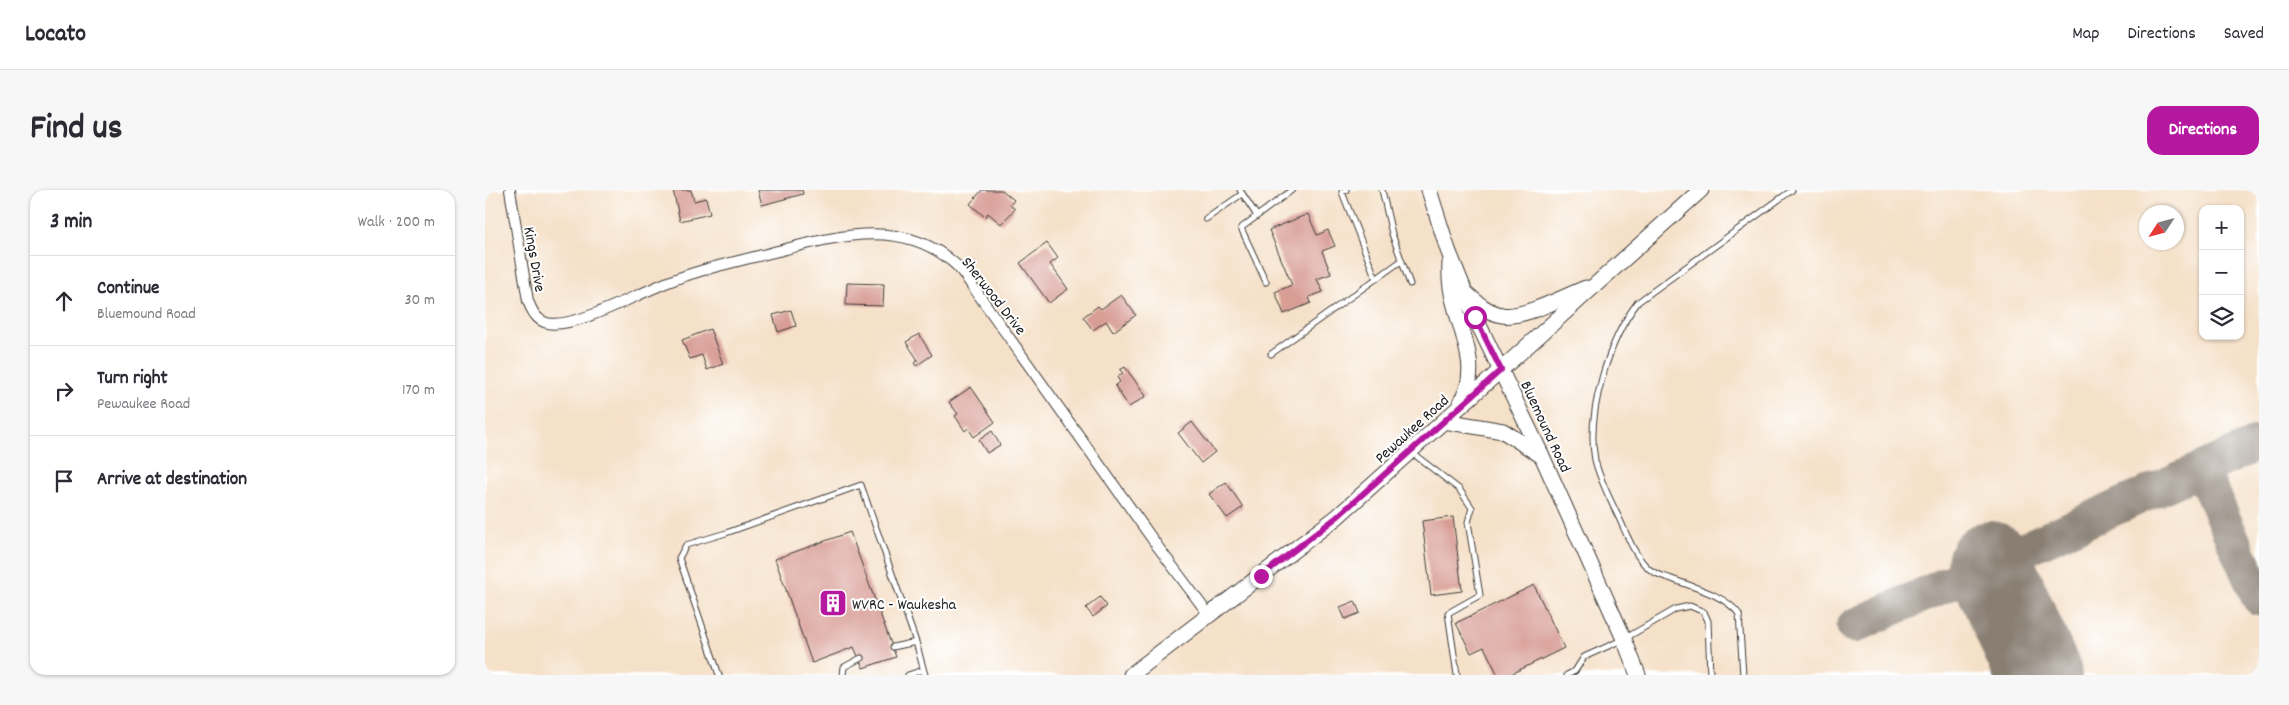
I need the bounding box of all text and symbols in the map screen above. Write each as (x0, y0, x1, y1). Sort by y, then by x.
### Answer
text: Locato (25, 18, 86, 52)
text: Map (2072, 22, 2099, 47)
text: Directions (2127, 22, 2196, 47)
text: Saved (2224, 22, 2264, 47)
text: Find us (30, 105, 122, 155)
button: Directions (2147, 106, 2259, 155)
north arrow (2139, 205, 2184, 250)
map controls (2199, 205, 2244, 340)
button: + (2199, 205, 2244, 250)
text: 3 min (50, 208, 92, 238)
text: Walk · 200 m (358, 211, 435, 234)
street label: Kings Drive (516, 225, 551, 294)
button: − (2199, 250, 2244, 295)
street label: Sherwood Drive (955, 252, 1031, 341)
text: Continue (97, 276, 159, 303)
icon: ahead (50, 287, 78, 315)
text: 30 m (405, 289, 435, 312)
button: layers (2199, 295, 2244, 340)
text: Bluemound Road (97, 303, 196, 326)
route start (1464, 306, 1487, 329)
text: Turn right (97, 366, 168, 393)
icon: right (50, 377, 78, 405)
street label: Bluemound Road (1513, 377, 1576, 477)
text: 170 m (402, 379, 435, 402)
street label: Pewaukee Road (1370, 390, 1455, 470)
text: Pewaukee Road (97, 393, 190, 416)
icon: arrive (50, 467, 78, 495)
text: Arrive at destination (97, 467, 247, 494)
route end (1250, 565, 1273, 588)
building icon: WVRC - Waukesha (818, 588, 848, 618)
place label: WVRC - Waukesha (852, 594, 957, 617)

